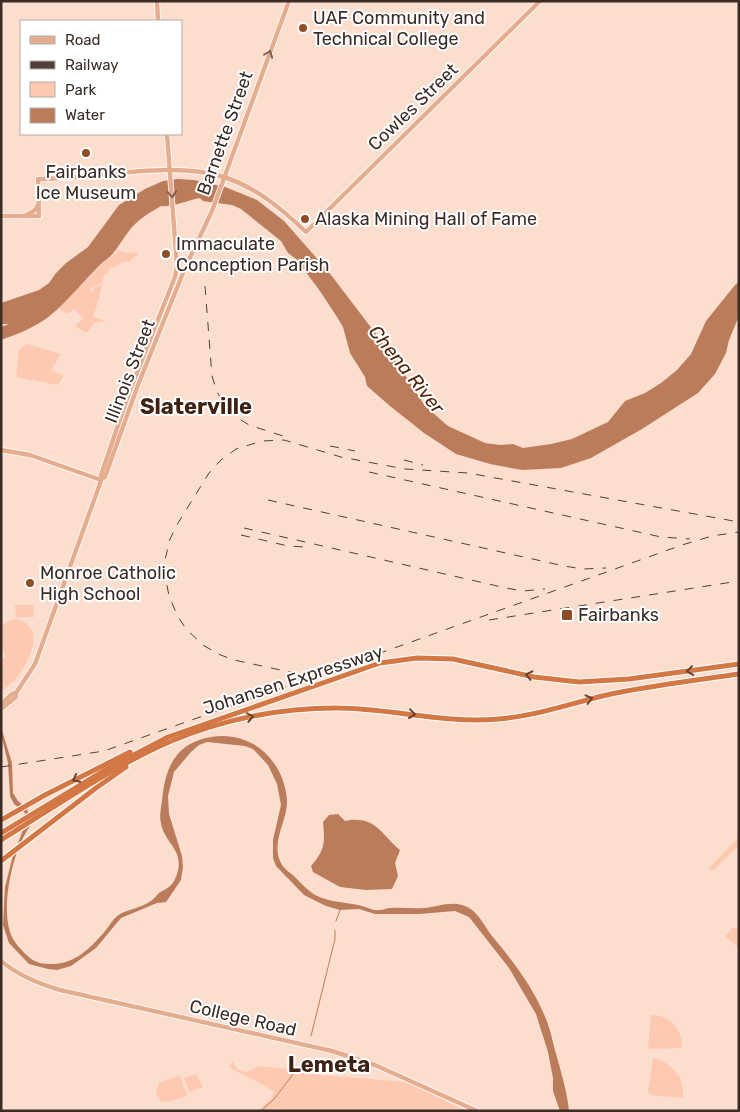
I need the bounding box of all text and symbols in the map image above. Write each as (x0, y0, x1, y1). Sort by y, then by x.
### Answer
place label: UAF Community and Technical College (313, 7, 485, 50)
legend (20, 20, 182, 135)
marker: UAF Community and Technical College (297, 22, 309, 34)
text: Road (65, 31, 101, 49)
one-way arrow (263, 50, 273, 59)
text: Railway (65, 56, 119, 74)
street label: Cowles Street (363, 59, 463, 155)
street label: Barnette Street (192, 68, 258, 198)
text: Park (65, 81, 96, 99)
text: Water (65, 106, 105, 124)
marker: Fairbanks Ice Museum (80, 147, 92, 159)
place label: Fairbanks Ice Museum (36, 161, 136, 204)
one-way arrow (166, 190, 177, 198)
place label: Alaska Mining Hall of Fame (315, 208, 537, 230)
marker: Alaska Mining Hall of Fame (299, 213, 311, 225)
place label: Immaculate Conception Parish (176, 233, 330, 276)
marker: Immaculate Conception Parish (160, 248, 172, 260)
street label: Illinois Street (100, 316, 160, 426)
water label: Chena River (364, 320, 450, 419)
district label: Slaterville (140, 393, 252, 420)
place label: Monroe Catholic High School (40, 562, 176, 605)
marker: Monroe Catholic High School (24, 577, 36, 589)
place label: Fairbanks (578, 604, 659, 626)
marker: Fairbanks (560, 608, 574, 622)
street label: Johansen Expressway (200, 640, 386, 720)
one-way arrow (686, 665, 694, 676)
one-way arrow (525, 671, 534, 681)
one-way arrow (585, 694, 594, 705)
one-way arrow (408, 708, 416, 719)
one-way arrow (246, 712, 255, 723)
one-way arrow (72, 773, 81, 783)
street label: College Road (187, 995, 299, 1041)
district label: Lemeta (288, 1051, 370, 1078)

